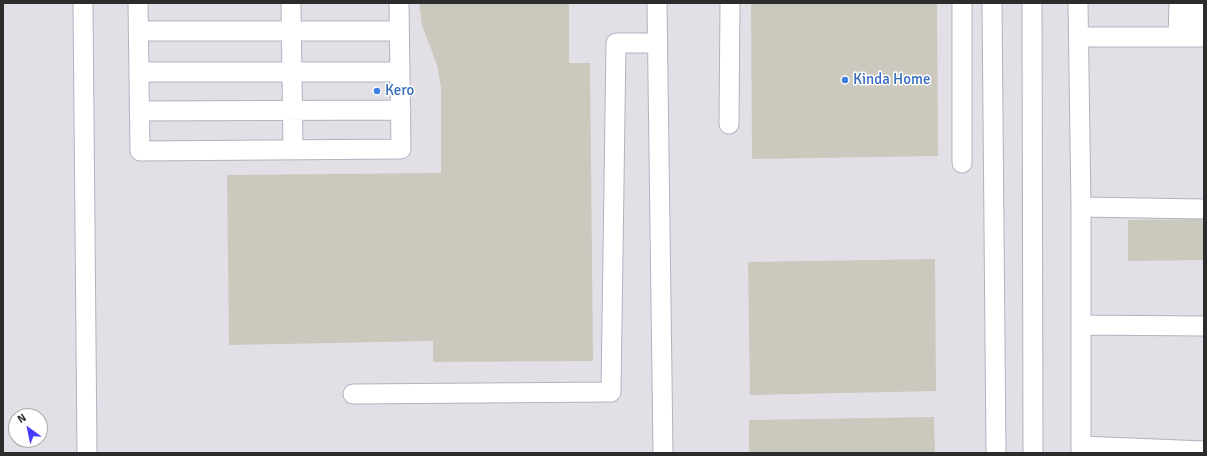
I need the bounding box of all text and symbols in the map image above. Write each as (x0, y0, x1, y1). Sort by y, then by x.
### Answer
place label: Kinda Home (853, 71, 930, 89)
marker: Kinda Home (840, 75, 850, 85)
place label: Kero (385, 82, 414, 100)
marker: Kero (372, 86, 382, 96)
north arrow (8, 408, 48, 448)
text: N (15, 411, 28, 426)

